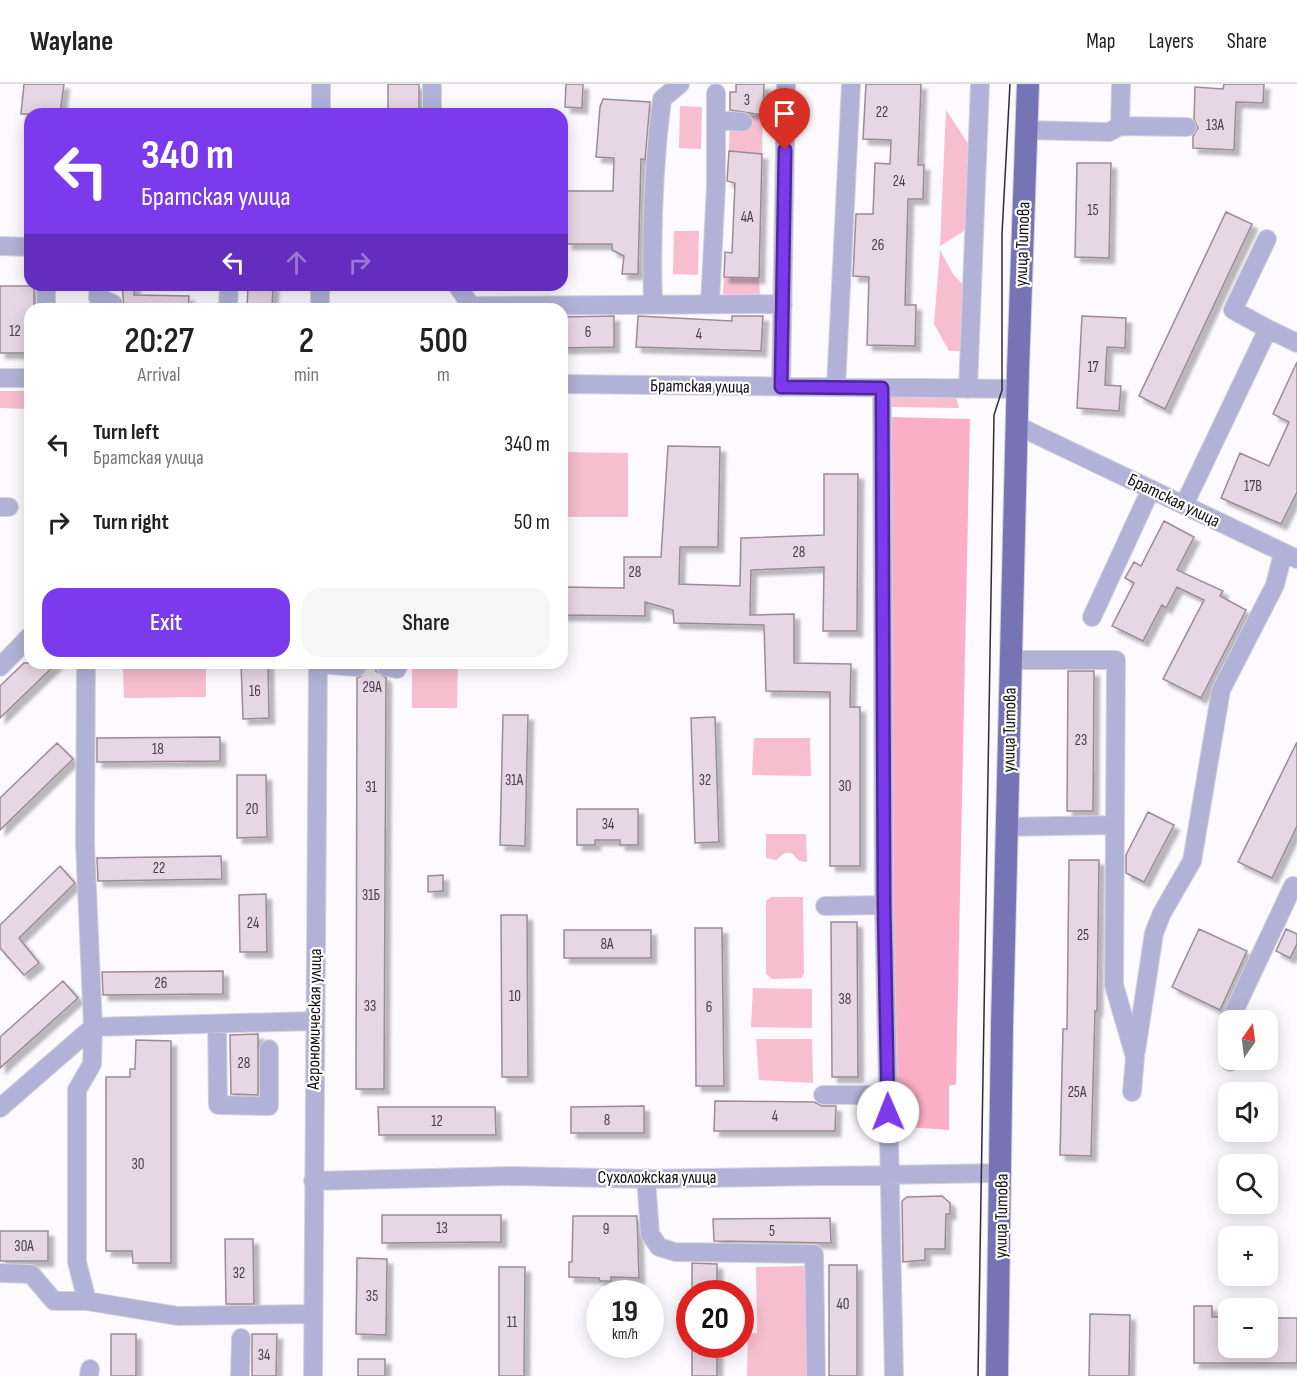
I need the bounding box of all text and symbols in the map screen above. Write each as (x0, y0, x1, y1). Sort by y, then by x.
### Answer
text: Waylane (30, 25, 113, 58)
text: Map (1086, 29, 1115, 54)
text: Layers (1148, 29, 1194, 54)
text: Share (1227, 29, 1267, 54)
pin (759, 88, 810, 150)
house number: 3 (744, 91, 750, 110)
icon: arrive (768, 97, 801, 130)
house number: 22 (876, 103, 888, 122)
house number: 13А (1206, 116, 1225, 135)
text: 340 m (141, 130, 234, 181)
icon: left (42, 132, 120, 210)
house number: 24 (893, 172, 905, 191)
text: Братская улица (141, 181, 291, 213)
street label: улица Титова (1011, 201, 1034, 287)
house number: 15 (1087, 201, 1099, 220)
house number: 4А (741, 208, 754, 227)
house number: 26 (872, 236, 884, 255)
icon: left (217, 246, 250, 279)
icon: ahead (280, 246, 313, 279)
icon: right (343, 246, 376, 279)
text: 20:27 (124, 320, 194, 363)
text: 2 (299, 320, 314, 363)
text: 500 (419, 320, 468, 363)
house number: 12 (9, 322, 21, 341)
house number: 6 (585, 323, 591, 342)
house number: 4 (696, 325, 702, 344)
house number: 17 (1087, 358, 1099, 377)
text: Arrival (137, 363, 180, 387)
text: min (294, 363, 319, 387)
text: m (437, 363, 450, 387)
street label: Братская улица (650, 375, 750, 398)
text: Turn left (93, 419, 159, 446)
icon: left (42, 428, 75, 461)
text: 340 m (504, 431, 550, 458)
text: Братская улица (93, 446, 204, 470)
street label: Братская улица (1124, 469, 1223, 532)
house number: 17В (1244, 477, 1262, 496)
icon: right (42, 506, 75, 539)
text: Turn right (93, 509, 169, 536)
text: 50 m (514, 509, 550, 536)
house number: 28 (793, 543, 805, 562)
house number: 28 (629, 563, 641, 582)
button: Exit (42, 588, 290, 657)
button: Share (302, 588, 550, 657)
house number: 29А (362, 678, 382, 697)
house number: 16 (249, 682, 261, 701)
street label: улица Титова (998, 687, 1021, 773)
house number: 23 (1075, 731, 1087, 750)
house number: 18 (152, 740, 164, 759)
house number: 31А (505, 771, 524, 790)
house number: 32 (699, 771, 711, 790)
house number: 30 (839, 777, 851, 796)
house number: 31 (365, 778, 378, 797)
house number: 20 (246, 800, 258, 819)
house number: 34 (602, 815, 614, 834)
house number: 22 (153, 859, 165, 878)
house number: 31Б (362, 886, 381, 905)
house number: 24 (247, 914, 259, 933)
house number: 25 (1077, 926, 1089, 945)
house number: 8А (601, 935, 614, 954)
street label: Агрономическая улица (303, 948, 326, 1091)
house number: 26 (155, 974, 167, 993)
house number: 10 (509, 987, 521, 1006)
house number: 38 (839, 990, 851, 1009)
house number: 33 (364, 997, 376, 1016)
house number: 6 (706, 998, 712, 1017)
north arrow (1218, 1010, 1278, 1070)
map controls (1218, 1010, 1278, 1358)
house number: 28 (238, 1054, 250, 1073)
position arrow (856, 1080, 920, 1144)
button: sound (1218, 1082, 1278, 1142)
house number: 25А (1068, 1083, 1087, 1102)
house number: 4 (772, 1107, 778, 1126)
house number: 8 (604, 1111, 610, 1130)
house number: 12 (431, 1112, 443, 1131)
button: search (1218, 1154, 1278, 1214)
house number: 30 (132, 1155, 144, 1174)
street label: Сухоложская улица (598, 1167, 717, 1188)
street label: улица Титова (990, 1173, 1013, 1259)
house number: 13 (436, 1219, 448, 1238)
house number: 9 (603, 1220, 609, 1239)
house number: 5 (769, 1222, 775, 1241)
button: + (1218, 1226, 1278, 1286)
house number: 30А (14, 1237, 34, 1256)
house number: 32 (233, 1264, 245, 1283)
speed limit sign: 20 (676, 1280, 754, 1358)
house number: 35 (366, 1287, 378, 1306)
text: 19 (612, 1294, 638, 1330)
house number: 40 (837, 1295, 849, 1314)
button: − (1218, 1298, 1278, 1358)
house number: 11 (507, 1313, 518, 1332)
text: km/h (612, 1325, 638, 1344)
house number: 34 (258, 1346, 270, 1365)

